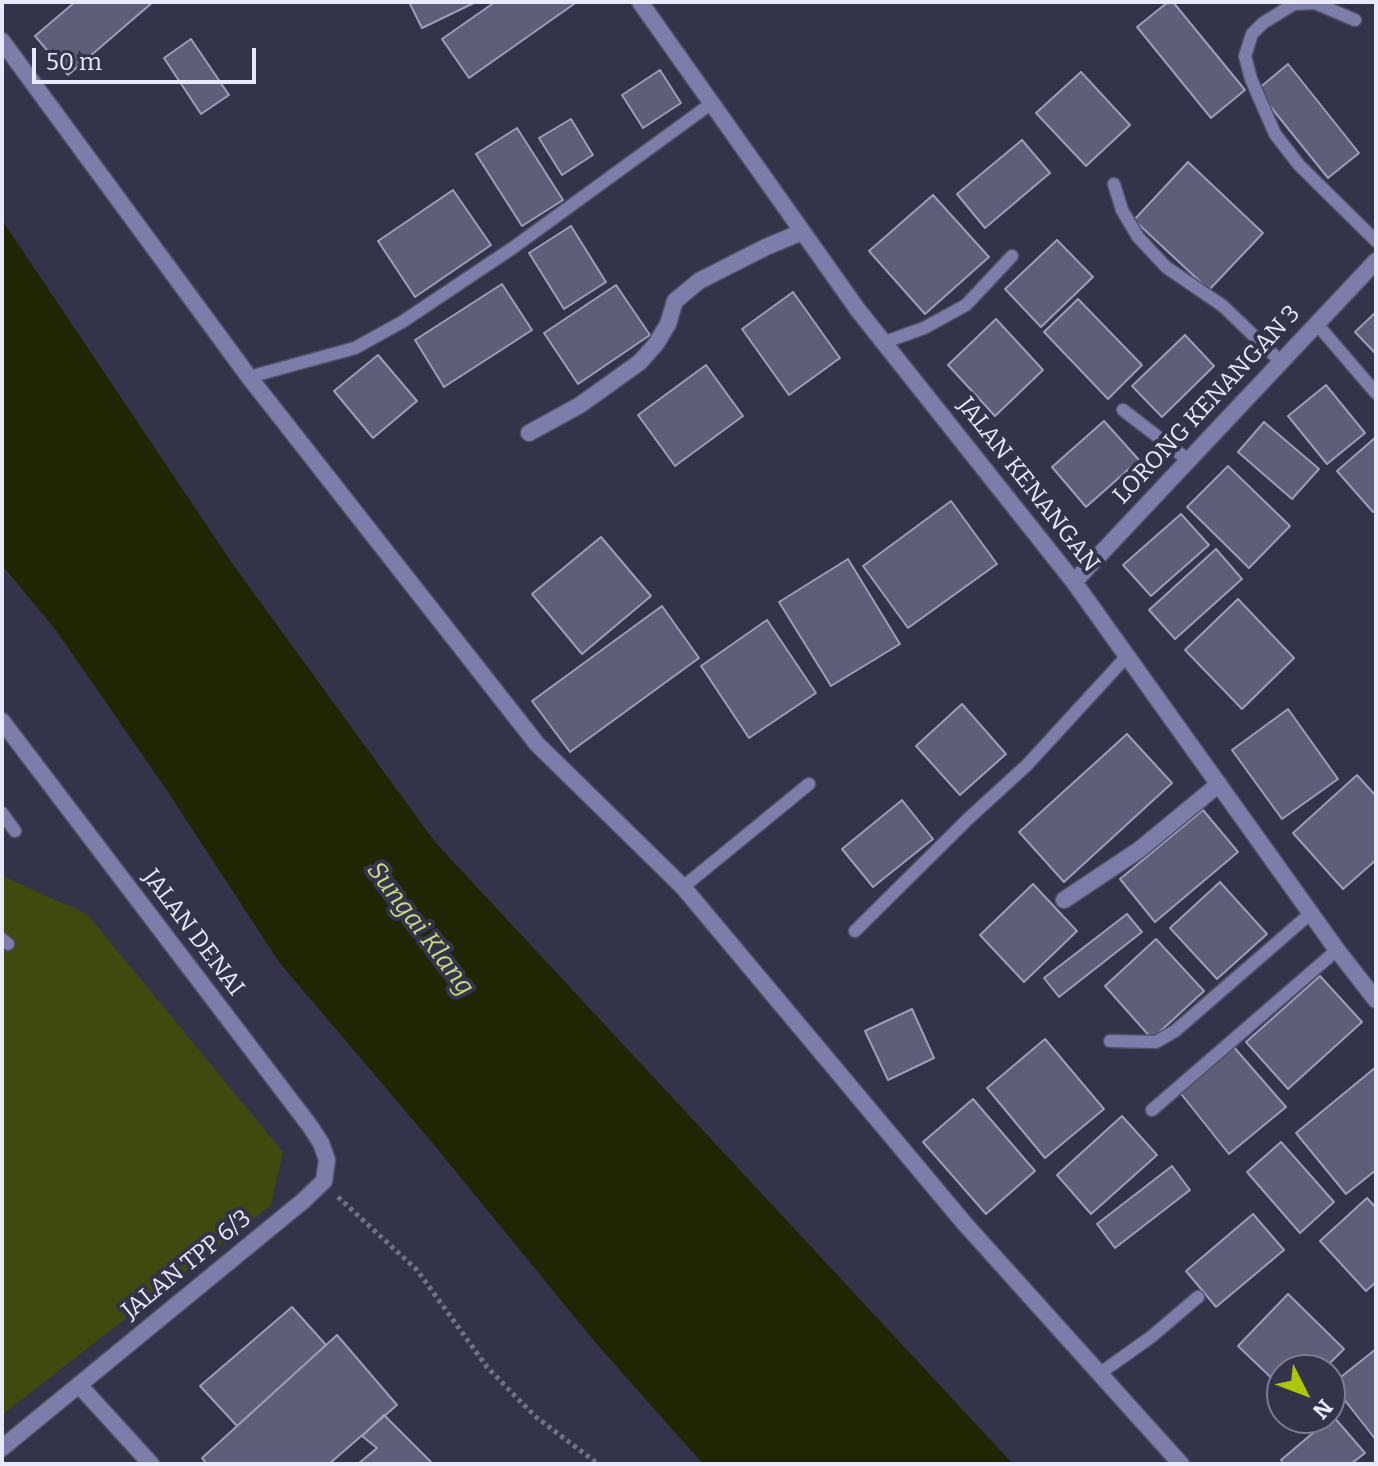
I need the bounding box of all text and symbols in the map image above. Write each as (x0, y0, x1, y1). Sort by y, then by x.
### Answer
scale bar (36, 32, 260, 82)
text: 50 m (46, 48, 102, 76)
street label: LORONG KENANGAN 3 (1107, 300, 1307, 510)
street label: JALAN KENANGAN (951, 392, 1105, 578)
water label: Sungai Klang (360, 856, 480, 1002)
street label: JALAN DENAI (136, 864, 250, 1002)
street label: JALAN TPP 6/3 (117, 1204, 257, 1326)
north arrow (1266, 1354, 1346, 1434)
text: N (1307, 1394, 1338, 1424)

